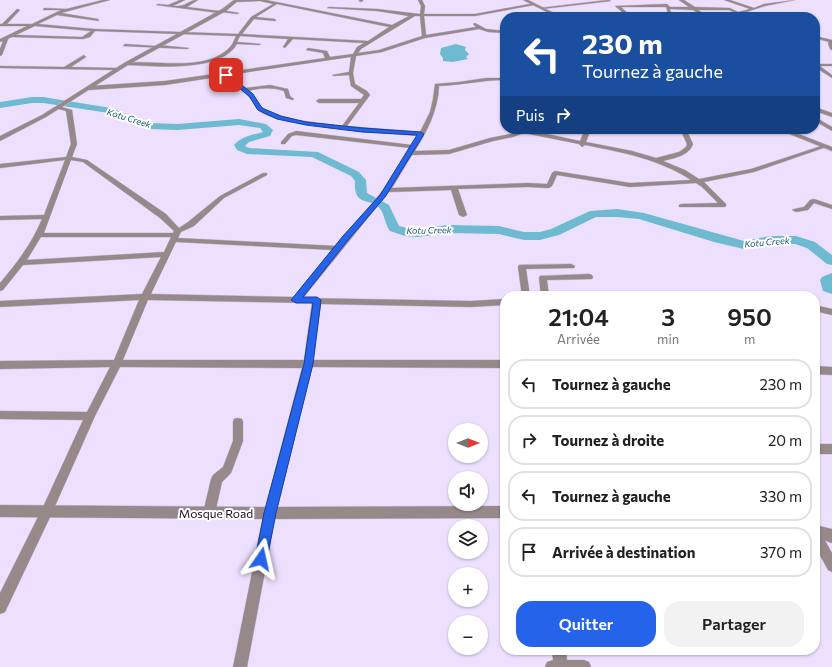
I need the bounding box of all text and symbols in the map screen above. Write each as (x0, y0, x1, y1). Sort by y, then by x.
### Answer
text: 230 m (582, 26, 663, 60)
icon: left (516, 28, 568, 80)
pin (209, 58, 243, 92)
text: Tournez à gauche (582, 60, 723, 82)
icon: arrive (215, 64, 237, 86)
icon: right (552, 104, 574, 126)
water label: Kotu Creek (106, 106, 153, 130)
text: Puis (516, 106, 544, 124)
water label: Kotu Creek (406, 224, 453, 236)
water label: Kotu Creek (744, 234, 791, 249)
text: 21:04 (548, 302, 609, 331)
text: 3 (661, 302, 675, 331)
text: 950 (727, 302, 772, 331)
text: Arrivée (557, 331, 600, 347)
text: min (657, 331, 679, 347)
text: m (744, 331, 755, 347)
icon: left (518, 373, 540, 395)
text: Tournez à gauche (552, 375, 671, 393)
text: 230 m (759, 375, 802, 393)
north arrow (448, 423, 488, 463)
map controls (448, 423, 488, 655)
icon: right (518, 429, 540, 451)
text: Tournez à droite (552, 431, 664, 449)
text: 20 m (768, 431, 802, 449)
button: sound (448, 471, 488, 511)
icon: left (518, 485, 540, 507)
text: Tournez à gauche (552, 487, 671, 505)
text: 330 m (759, 487, 802, 505)
street label: Mosque Road (179, 506, 253, 520)
button: layers (448, 519, 488, 559)
position arrow (240, 538, 282, 580)
icon: arrive (518, 541, 540, 563)
text: Arrivée à destination (552, 543, 695, 561)
text: 370 m (760, 543, 802, 561)
button: + (448, 567, 488, 607)
button: Quitter (516, 601, 656, 647)
button: Partager (664, 601, 804, 647)
button: − (448, 615, 488, 655)

